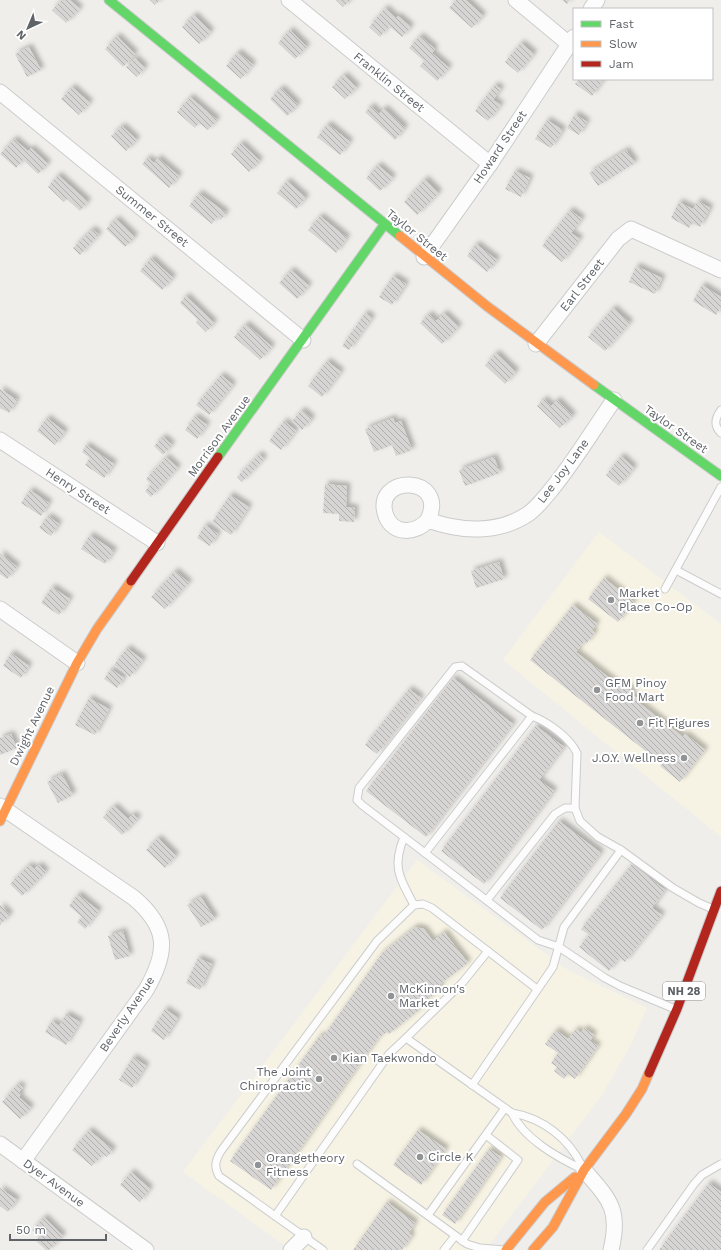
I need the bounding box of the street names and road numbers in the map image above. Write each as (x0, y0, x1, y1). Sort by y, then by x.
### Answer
street label: Franklin Street (351, 49, 427, 115)
street label: Howard Street (470, 108, 530, 186)
street label: Summer Street (113, 182, 191, 250)
street label: Taylor Street (384, 206, 450, 264)
street label: Earl Street (557, 256, 607, 314)
street label: Morrison Avenue (185, 392, 253, 479)
street label: Taylor Street (642, 402, 710, 456)
street label: Lee Joy Lane (534, 436, 592, 506)
street label: Henry Street (43, 465, 113, 517)
street label: Dwight Avenue (7, 684, 57, 768)
street label: Beverly Avenue (97, 974, 157, 1054)
road number: NH 28 (663, 982, 705, 1000)
street label: Dyer Avenue (21, 1156, 87, 1210)

